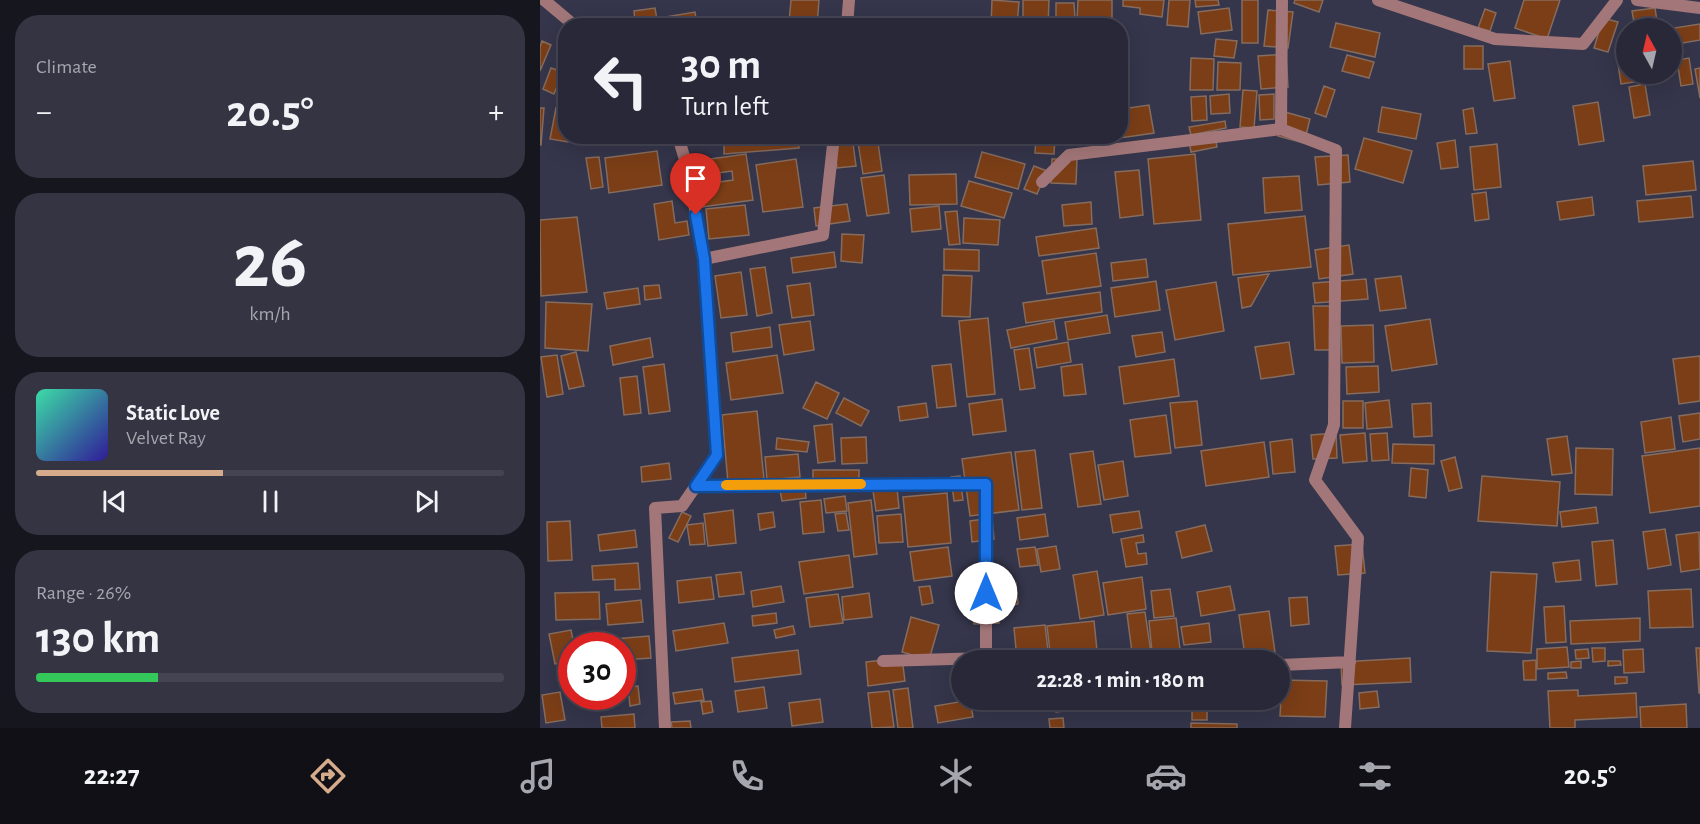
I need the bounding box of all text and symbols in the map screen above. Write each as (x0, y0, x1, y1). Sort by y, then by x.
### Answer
north arrow (1616, 18, 1682, 84)
map controls (1616, 18, 1682, 84)
icon: left (582, 42, 660, 120)
text: 30 m (681, 44, 761, 86)
text: Climate (36, 57, 97, 77)
text: 20.5° (226, 90, 314, 135)
text: Turn left (681, 93, 769, 120)
text: − (36, 96, 52, 129)
text: + (488, 96, 504, 129)
pin (670, 153, 721, 215)
icon: arrive (679, 162, 712, 195)
text: 26 (233, 224, 307, 302)
text: km/h (249, 304, 291, 324)
text: Static Love (126, 402, 220, 424)
text: Velvet Ray (126, 428, 206, 448)
icon: previous (98, 485, 131, 518)
icon: pause (254, 485, 287, 518)
icon: next (410, 485, 443, 518)
position arrow (954, 561, 1018, 625)
text: Range · 26% (36, 583, 131, 603)
text: 130 km (36, 616, 160, 661)
speed limit sign: 30 (558, 632, 636, 710)
text: 22:28 · 1 min · 180 m (1036, 669, 1205, 691)
icon: directions (307, 755, 349, 797)
icon: music (517, 755, 559, 797)
icon: phone (726, 755, 768, 797)
icon: climate (935, 755, 977, 797)
icon: car (1145, 755, 1187, 797)
icon: filters (1354, 755, 1396, 797)
text: 22:27 (84, 762, 140, 789)
text: 20.5° (1564, 762, 1616, 789)

